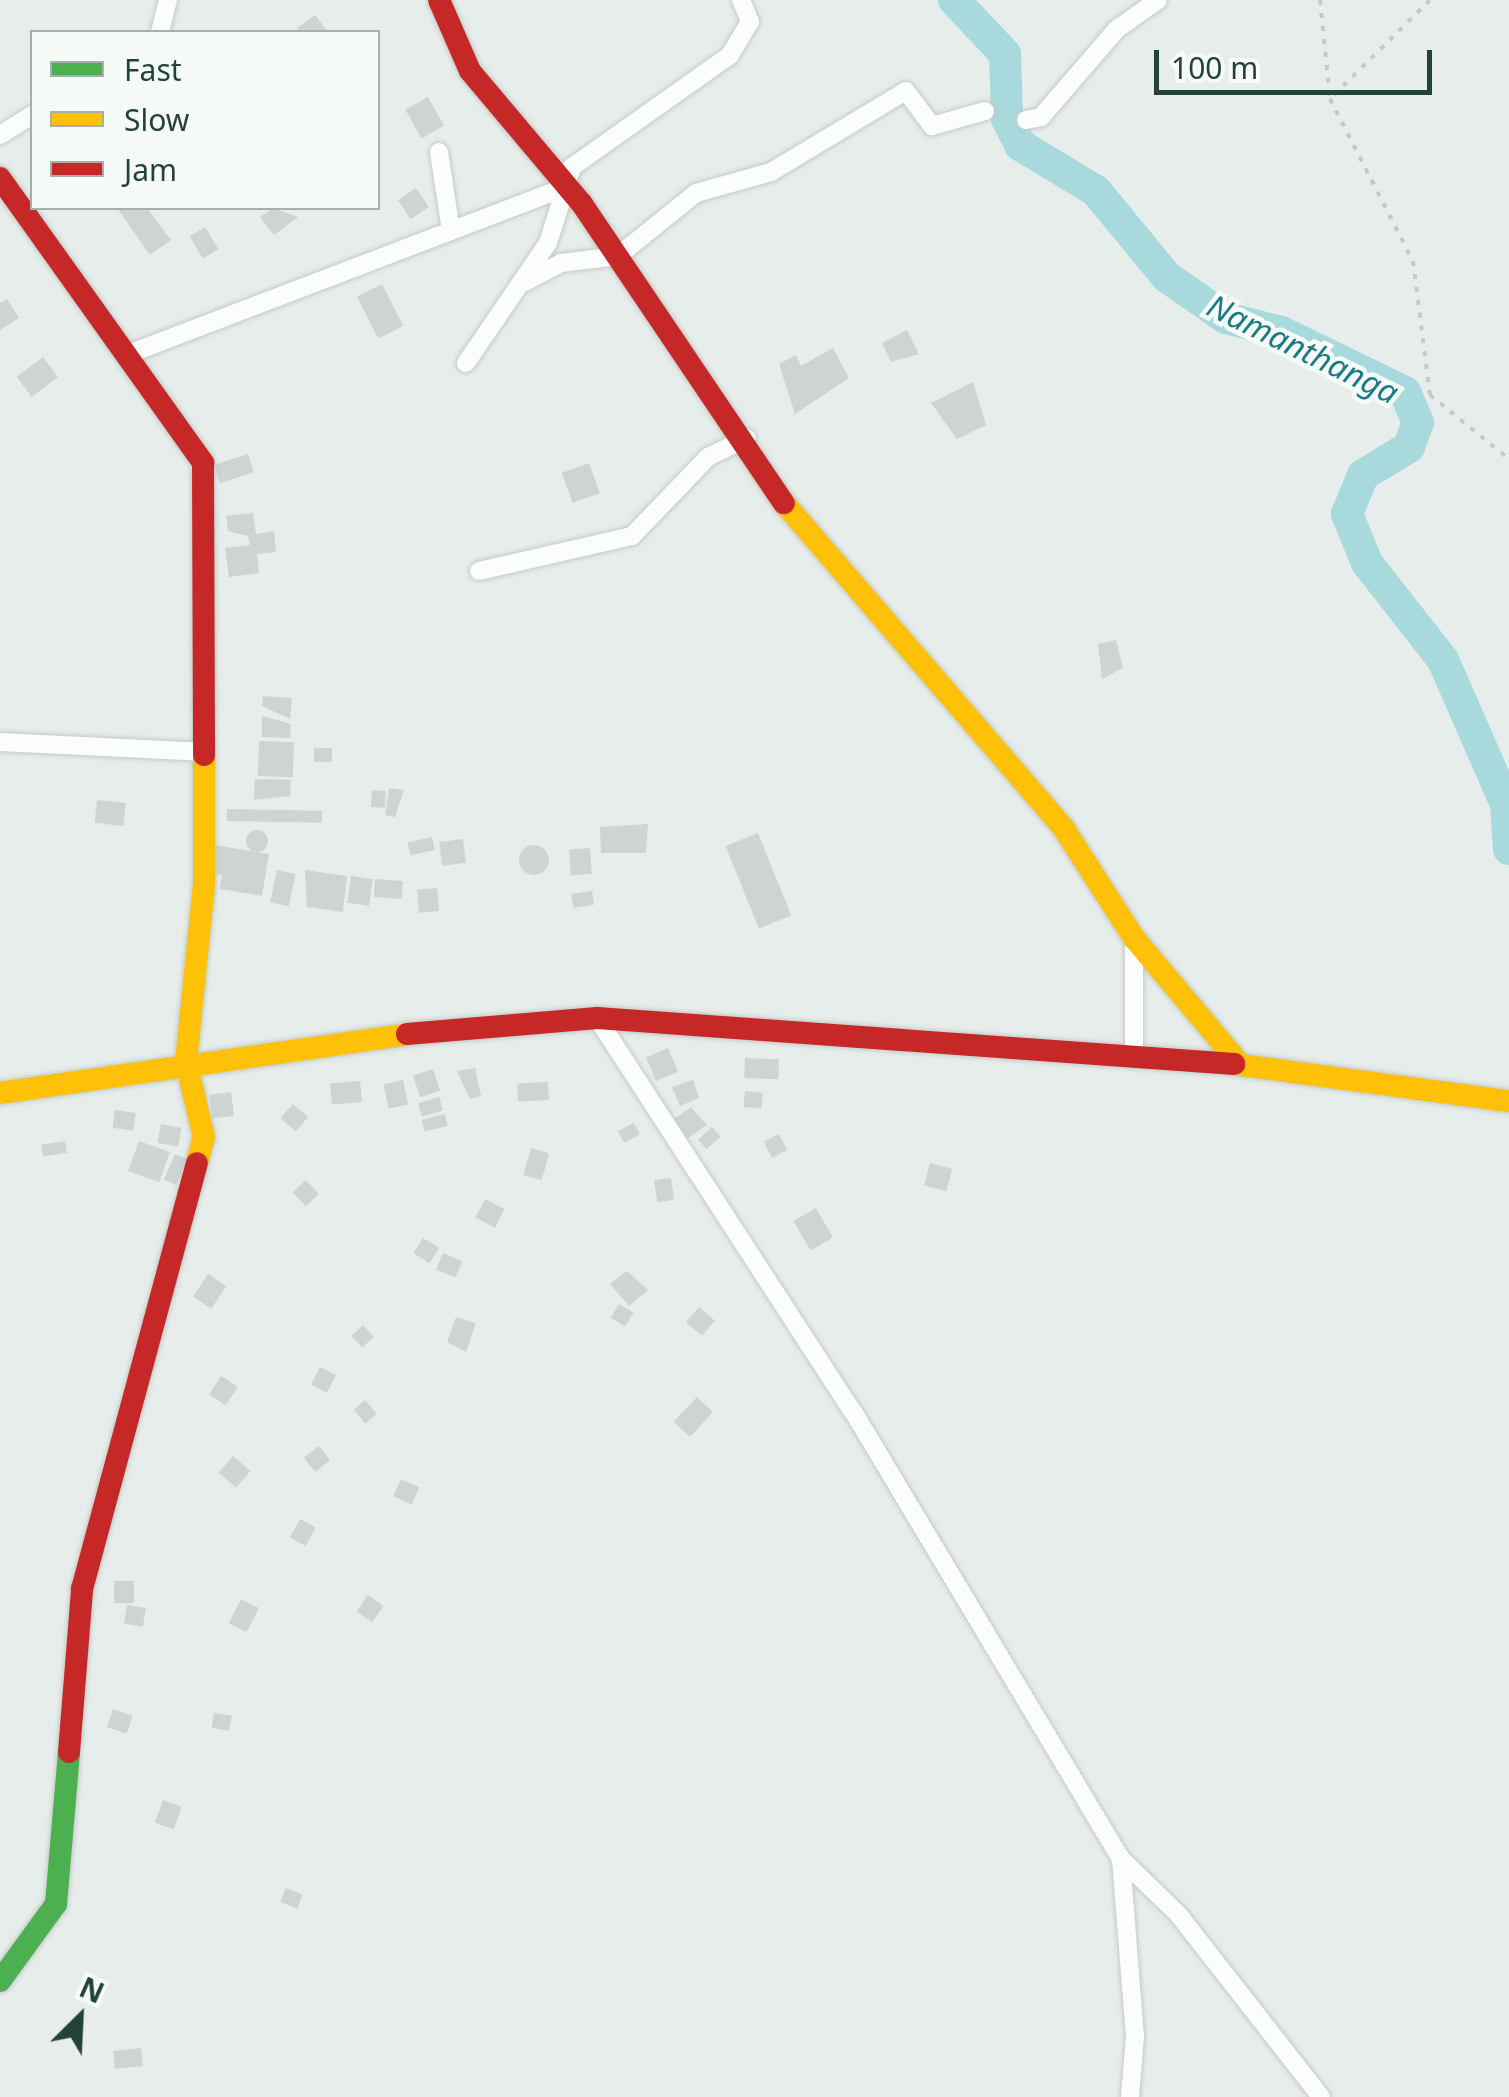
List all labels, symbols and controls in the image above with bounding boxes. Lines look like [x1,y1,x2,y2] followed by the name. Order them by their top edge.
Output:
[30,30,380,210] legend
[1159,30,1436,92] scale bar
[1171,47,1258,88] text: 100 m
[124,49,182,90] text: Fast
[124,99,189,140] text: Slow
[124,149,177,190] text: Jam
[1201,286,1405,412] water label: Namanthanga
[30,1967,130,2067] north arrow
[74,1968,110,2012] text: N

